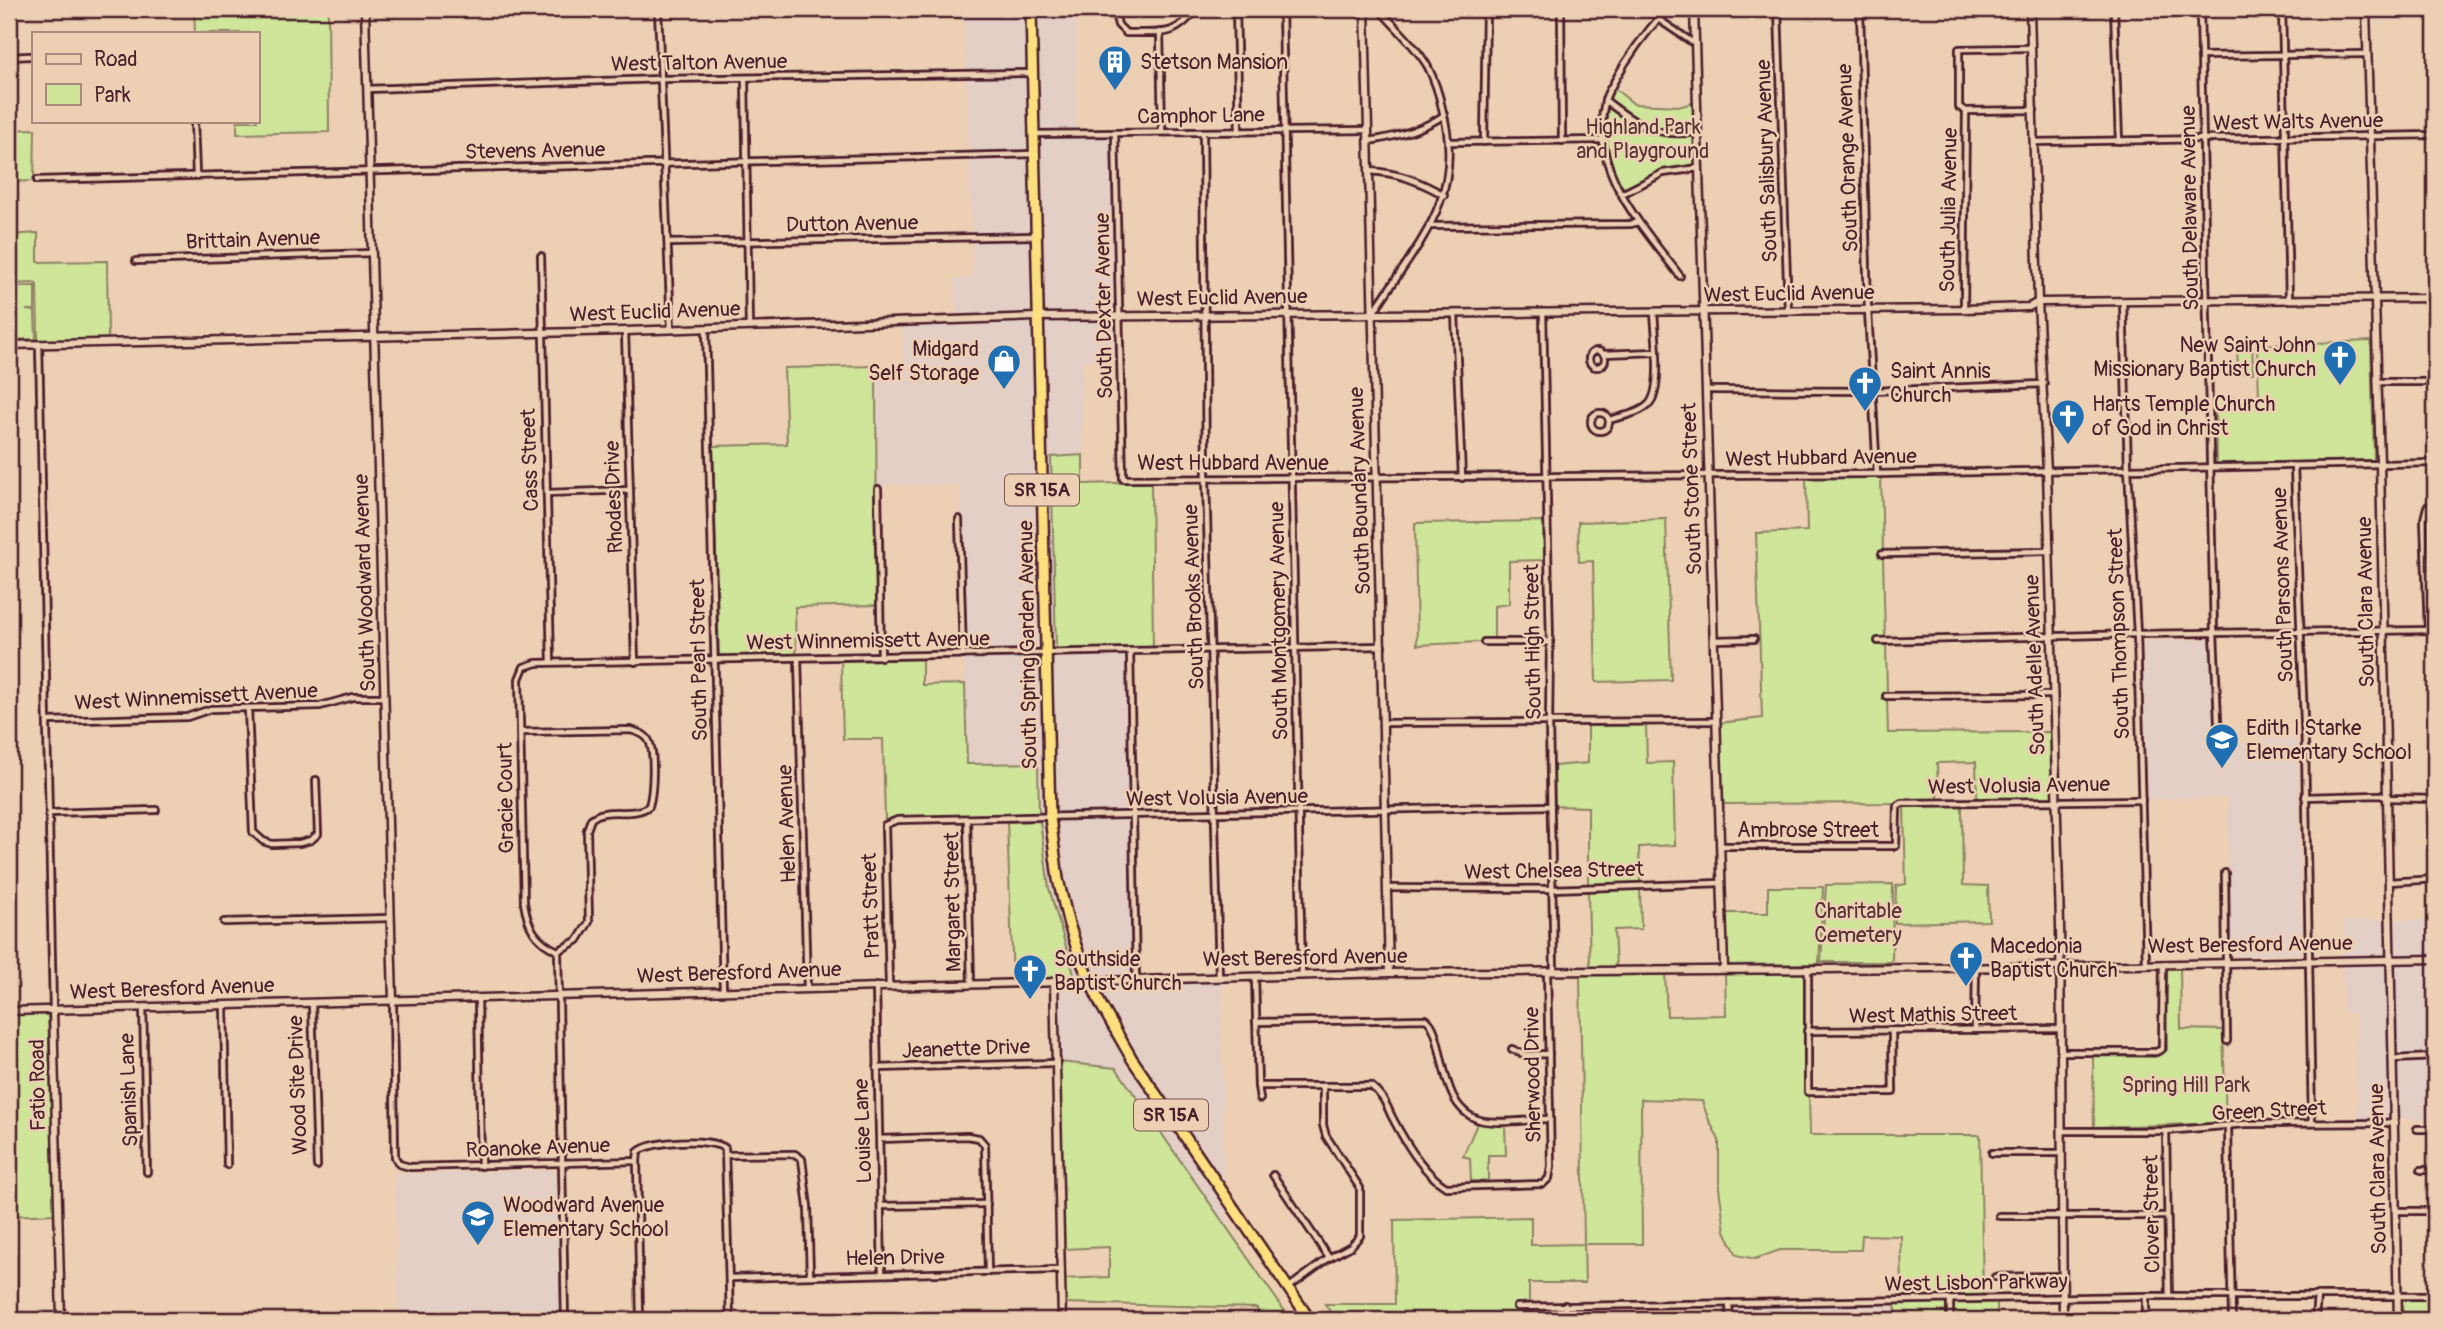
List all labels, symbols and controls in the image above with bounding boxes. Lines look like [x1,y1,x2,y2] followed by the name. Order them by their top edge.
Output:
[32,32,259,122] legend
[1096,43,1134,92] building icon: Stetson Mansion
[94,46,138,73] text: Road
[611,48,788,78] street label: West Talton Avenue
[1140,49,1288,76] place label: Stetson Mansion
[1750,58,1784,263] street label: South Salisbury Avenue
[1831,63,1865,253] street label: South Orange Avenue
[94,82,131,109] text: Park
[1137,101,1266,131] street label: Camphor Lane
[2175,104,2205,311] street label: South Delaware Avenue
[2213,107,2384,137] street label: West Walts Avenue
[1577,114,1709,165] park label: Highland Park and Playground
[1934,127,1964,293] street label: South Julia Avenue
[465,136,606,166] street label: Stevens Avenue
[786,209,919,239] street label: Dutton Avenue
[1089,212,1119,399] street label: South Dexter Avenue
[185,224,321,256] street label: Brittain Avenue
[1703,279,1875,309] street label: West Euclid Avenue
[1136,283,1308,313] street label: West Euclid Avenue
[569,296,742,328] street label: West Euclid Avenue
[2093,332,2316,383] place label: New Saint John Missionary Baptist Church
[868,336,980,387] place label: Midgard Self Storage
[2321,338,2359,387] church icon: New Saint John Missionary Baptist Church
[985,342,1023,391] shop icon: Midgard Self Storage
[1890,358,1991,409] place label: Saint Annis Church
[1846,364,1884,413] church icon: Saint Annis Church
[1343,386,1377,596] street label: South Boundary Avenue
[2092,391,2275,442] place label: Harts Temple Church of God in Christ
[2049,397,2087,446] church icon: Harts Temple Church of God in Christ
[1675,402,1709,576] street label: South Stone Street
[515,408,545,512] street label: Cass Street
[599,439,629,554] street label: Rhodes Drive
[1725,443,1918,473] street label: West Hubbard Avenue
[1137,450,1329,477] street label: West Hubbard Avenue
[348,473,382,692] street label: South Woodward Avenue
[1005,475,1079,505] road number: SR 15A
[2266,486,2300,683] street label: South Parsons Avenue
[1263,501,1295,741] street label: South Montgomery Avenue
[1177,503,1211,690] street label: South Brooks Avenue
[2351,516,2381,688] street label: South Clara Avenue
[1012,519,1044,770] street label: South Spring Garden Avenue
[2102,527,2136,740] street label: South Thompson Street
[1518,563,1548,720] street label: South High Street
[2018,573,2052,756] street label: South Adelle Avenue
[684,578,714,742] street label: South Pearl Street
[746,625,991,657] street label: West Winnemissett Avenue
[74,677,319,717] street label: West Winnemissett Avenue
[2246,715,2412,766] place label: Edith I Starke Elementary School
[2203,721,2241,770] school or university icon: Edith I Starke Elementary School
[492,742,520,854] street label: Gracie Court
[771,764,803,884] street label: Helen Avenue
[1928,771,2111,801] street label: West Volusia Avenue
[1126,783,1309,813] street label: West Volusia Avenue
[1737,817,1879,844] street label: Ambrose Street
[938,831,968,972] street label: Margaret Street
[856,852,886,960] street label: Pratt Street
[1464,856,1645,886] street label: West Chelsea Street
[1814,898,1902,949] park label: Charitable Cemetery
[2147,930,2353,960] street label: West Beresford Avenue
[1990,933,2118,984] place label: Macedonia Baptist Church
[1947,939,1985,988] church icon: Macedonia Baptist Church
[1202,943,1408,973] street label: West Beresford Avenue
[1054,946,1182,997] place label: Southside Baptist Church
[1011,952,1049,1001] church icon: Southside Baptist Church
[636,956,842,990] street label: West Beresford Avenue
[69,972,275,1006] street label: West Beresford Avenue
[1849,1000,2018,1030] street label: West Mathis Street
[1518,1006,1548,1143] street label: Sherwood Drive
[282,1014,314,1155] street label: Wood Site Drive
[113,1032,144,1147] street label: Spanish Lane
[901,1033,1031,1065] street label: Jeanette Drive
[24,1039,52,1131] street label: Fatio Road
[2122,1072,2251,1099] park label: Spring Hill Park
[848,1077,878,1184] street label: Louise Lane
[2363,1083,2393,1255] street label: South Clara Avenue
[2211,1094,2328,1127] street label: Green Street
[1134,1100,1208,1130] road number: SR 15A
[465,1132,611,1164] street label: Roanoke Avenue
[2137,1154,2167,1273] street label: Clover Street
[503,1192,669,1243] place label: Woodward Avenue Elementary School
[459,1198,497,1247] school or university icon: Woodward Avenue Elementary School
[845,1244,945,1272] street label: Helen Drive
[1884,1268,2068,1298] street label: West Lisbon Parkway

